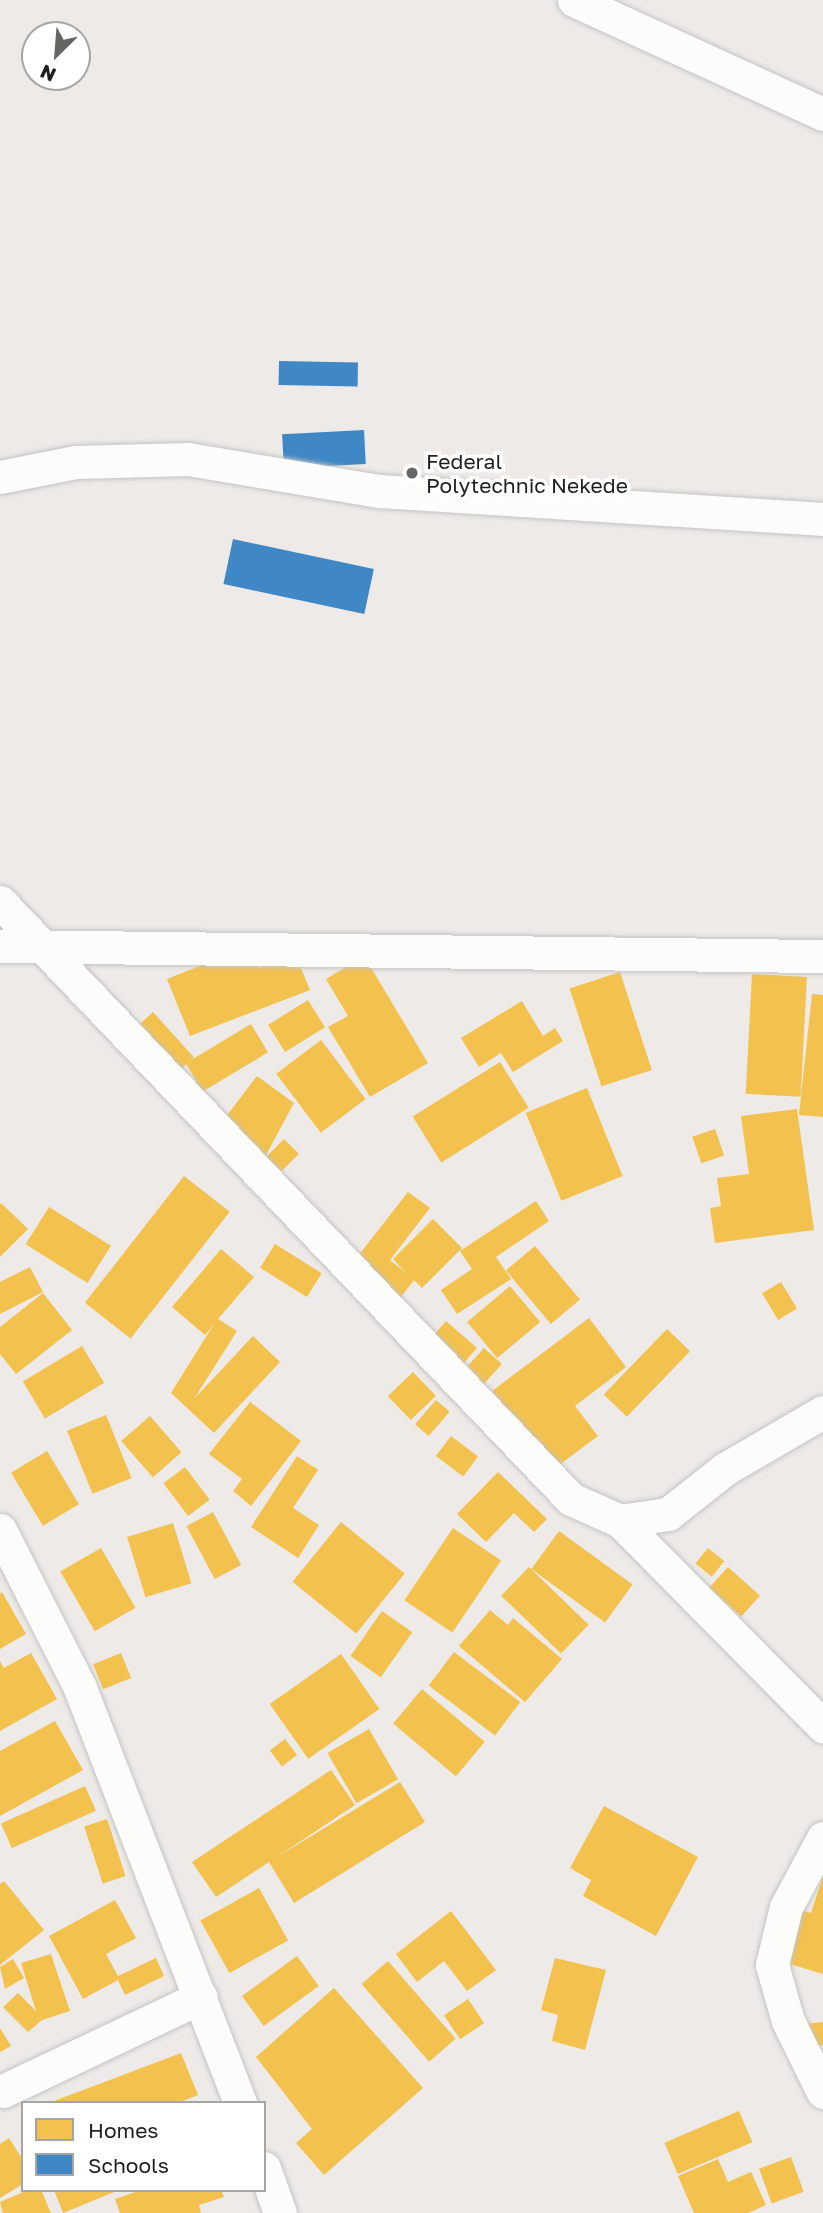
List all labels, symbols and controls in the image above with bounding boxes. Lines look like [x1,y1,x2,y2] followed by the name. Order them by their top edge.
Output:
[21,21,91,91] north arrow
[36,60,59,87] text: N
[426,448,628,498] place label: Federal Polytechnic Nekede
[404,465,420,481] marker: Federal Polytechnic Nekede
[21,2101,266,2192] legend
[88,2117,158,2143] text: Homes
[88,2152,169,2178] text: Schools

